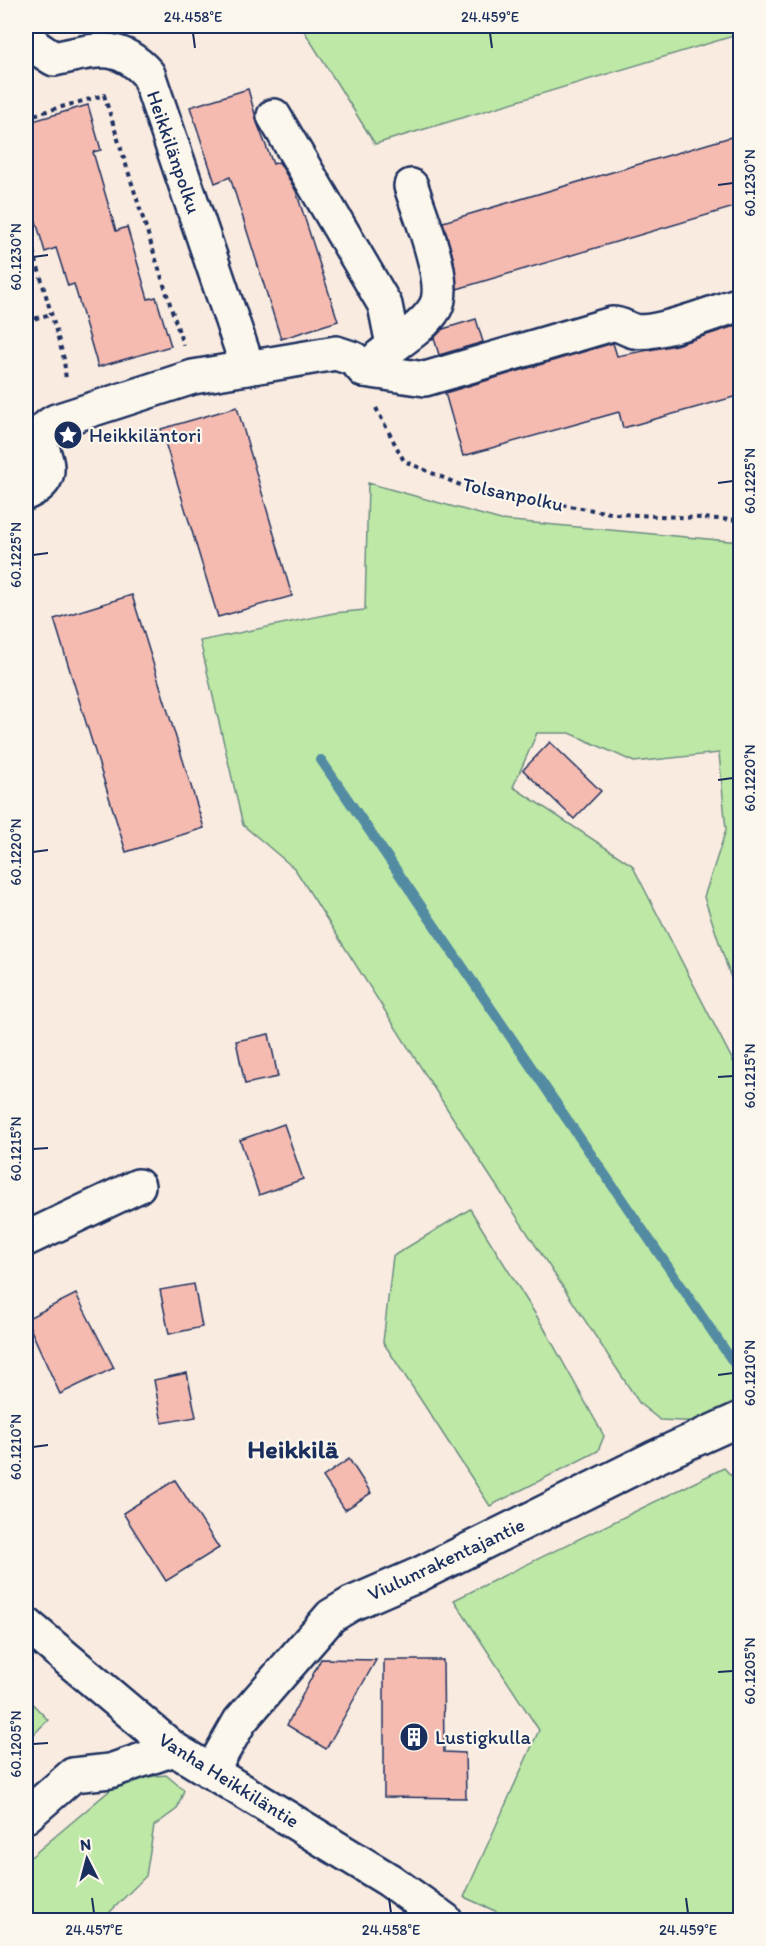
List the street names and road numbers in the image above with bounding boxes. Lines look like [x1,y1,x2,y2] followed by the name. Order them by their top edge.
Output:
[142,87,206,217] street label: Heikkilänpolku
[460,472,566,516] street label: Tolsanpolku
[364,1512,528,1606] street label: Viulunrakentajantie
[154,1727,304,1833] street label: Vanha Heikkiläntie

